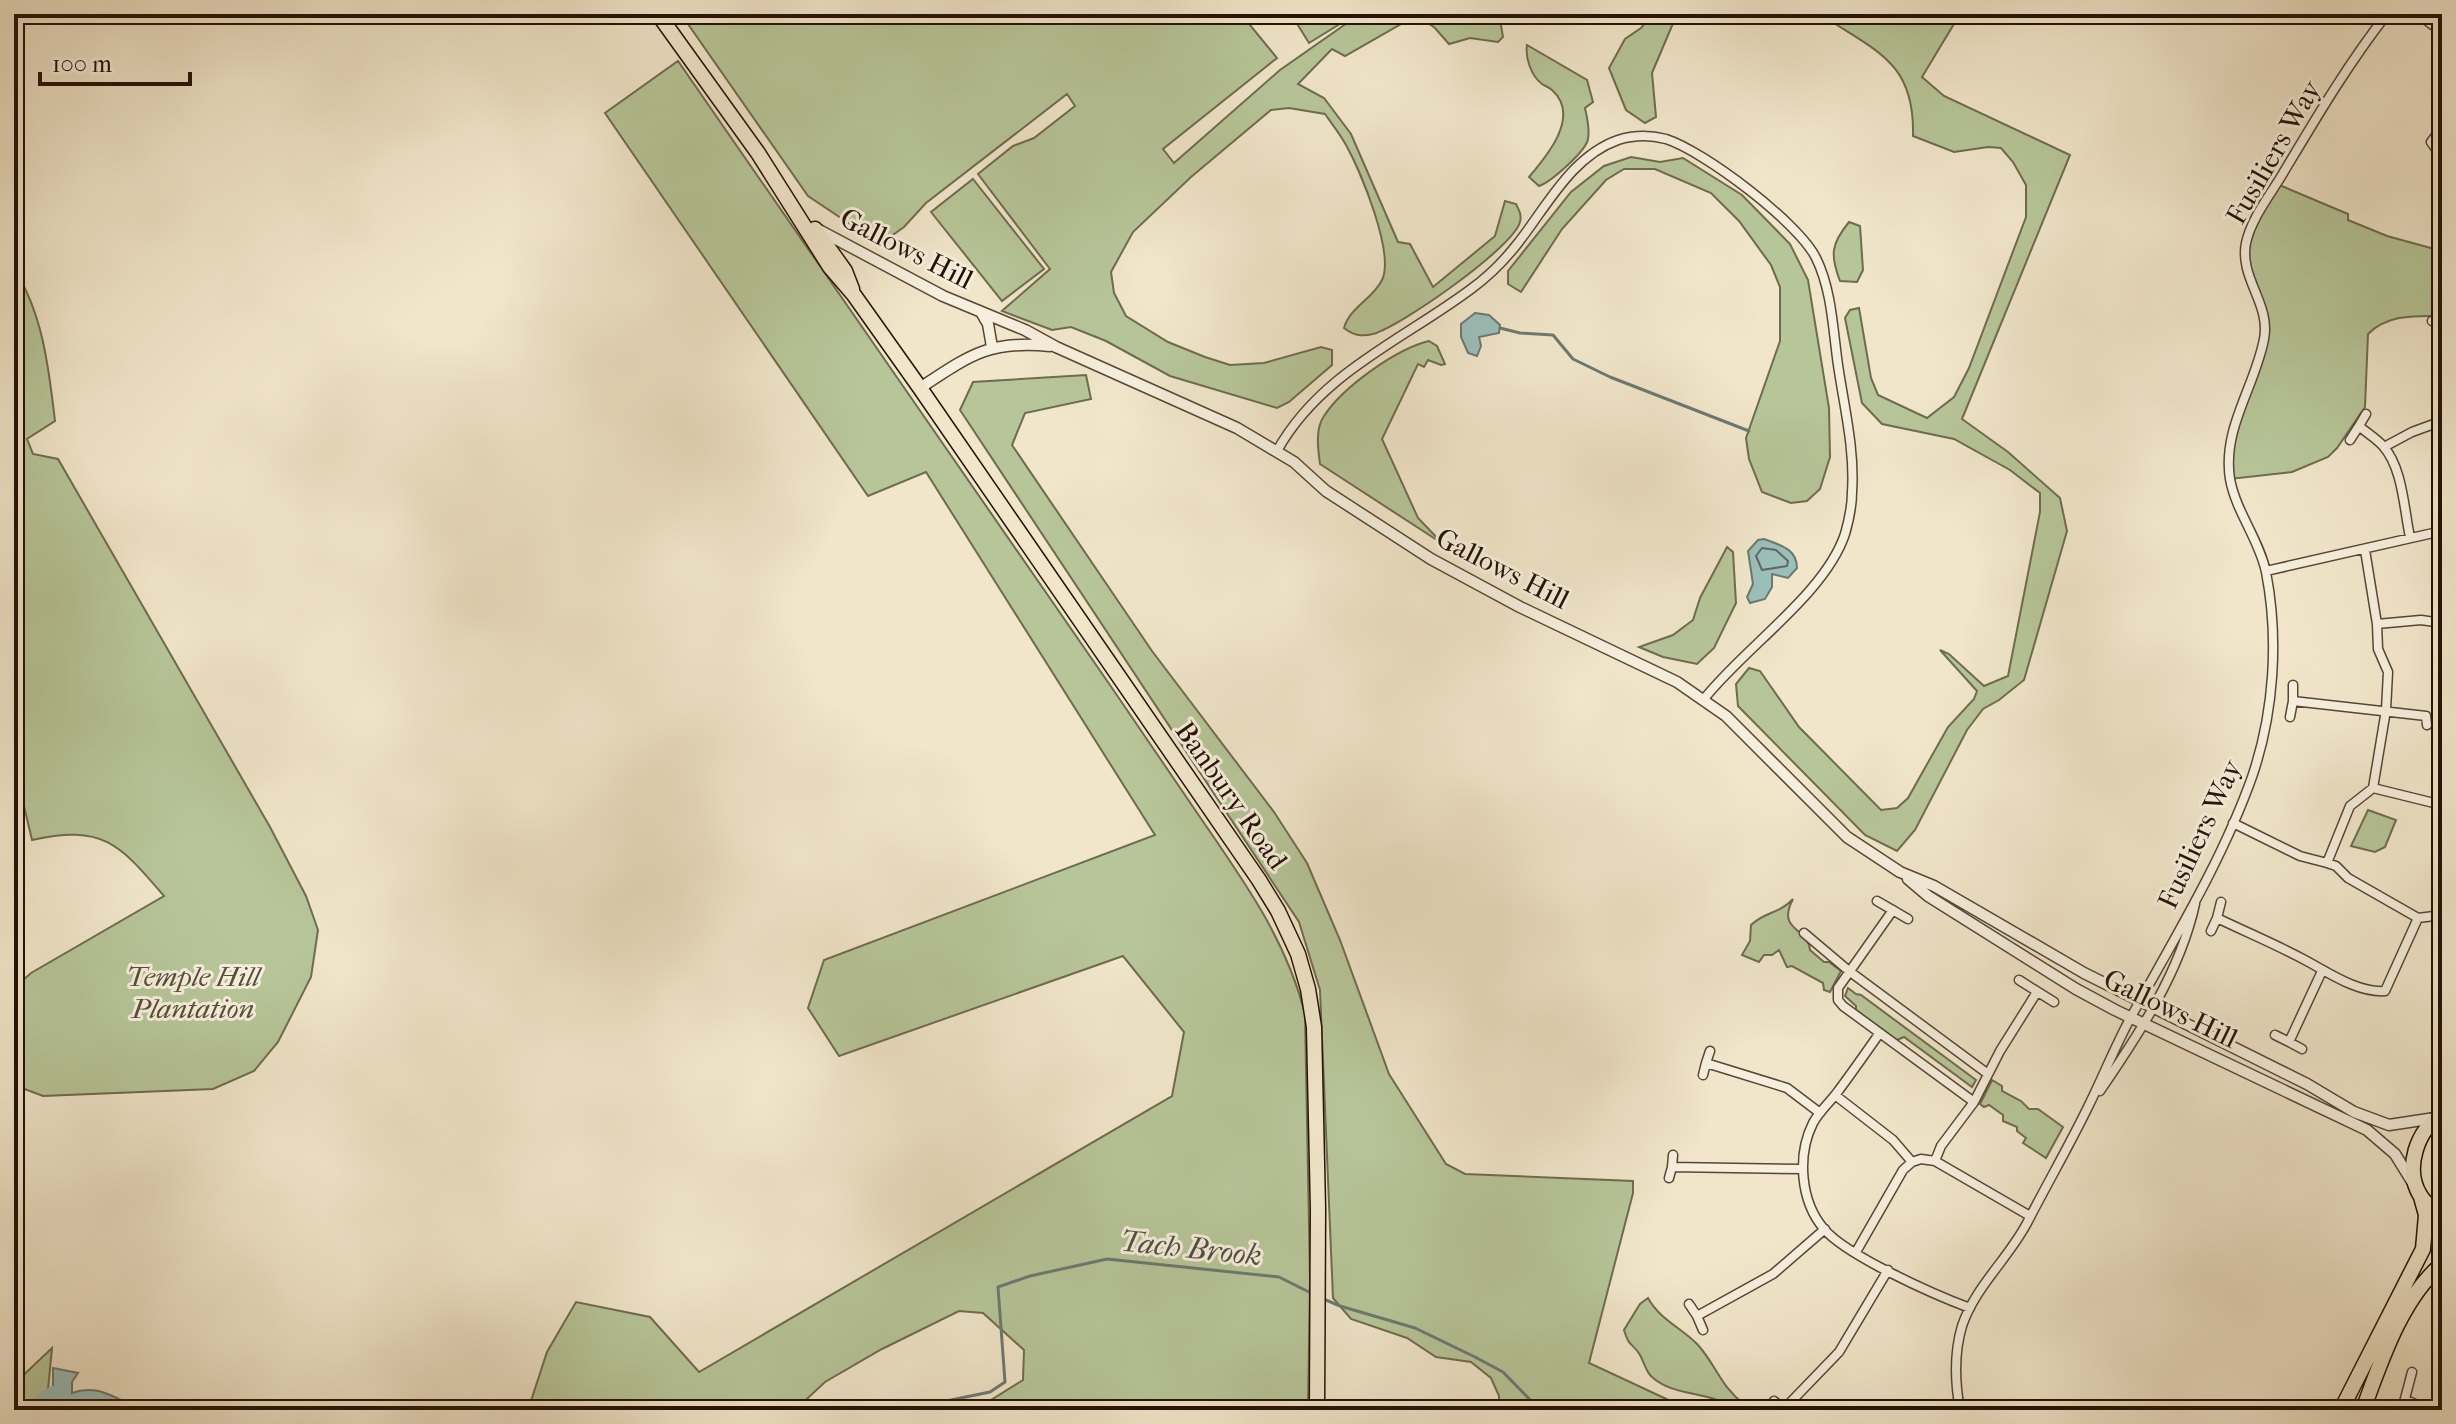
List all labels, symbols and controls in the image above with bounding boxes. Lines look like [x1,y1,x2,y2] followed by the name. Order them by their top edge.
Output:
[40,36,190,86] scale bar
[52,50,112,78] text: 100 m
[2219,74,2328,230] street label: Fusiliers Way
[835,201,979,296] street label: Gallows Hill
[1431,521,1575,616] street label: Gallows Hill
[1169,715,1295,876] street label: Banbury Road
[2151,754,2249,914] street label: Fusiliers Way
[126,960,263,1025] park label: Temple Hill Plantation
[2098,962,2243,1055] street label: Gallows Hill
[1118,1224,1263,1273] water label: Tach Brook

